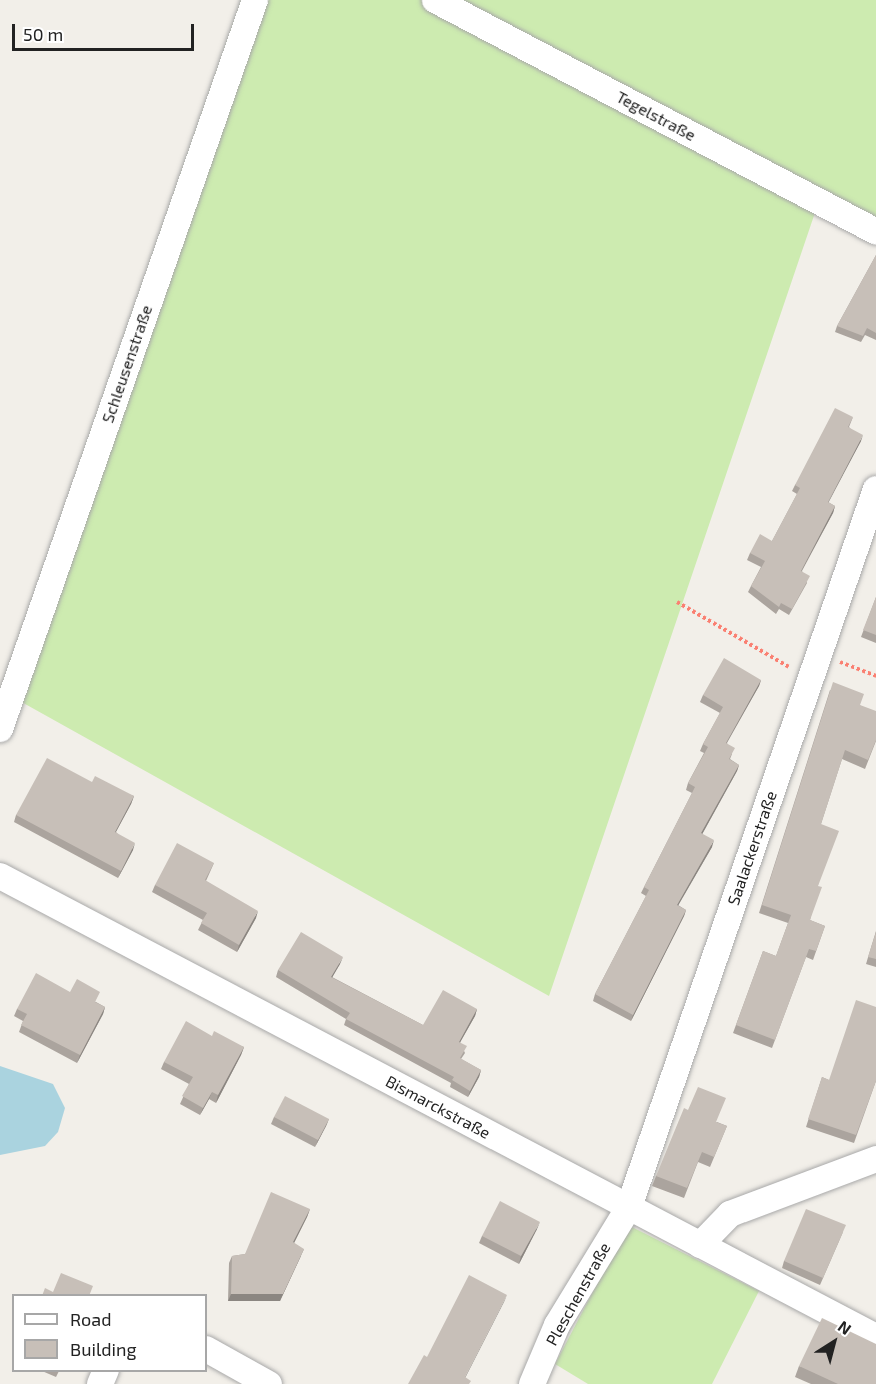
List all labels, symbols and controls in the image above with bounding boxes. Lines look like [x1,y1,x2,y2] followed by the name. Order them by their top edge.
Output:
[15,12,196,50] scale bar
[23,23,63,45] text: 50 m
[613,87,699,145] street label: Tegelstraße
[98,303,156,425] street label: Schleusenstraße
[723,788,781,908] street label: Saalackerstraße
[382,1071,494,1143] street label: Bismarckstraße
[542,1239,614,1349] street label: Pleschenstraße
[12,1294,207,1372] legend
[70,1308,111,1330] text: Road
[804,1312,864,1372] north arrow
[835,1316,855,1338] text: N
[70,1338,137,1360] text: Building

